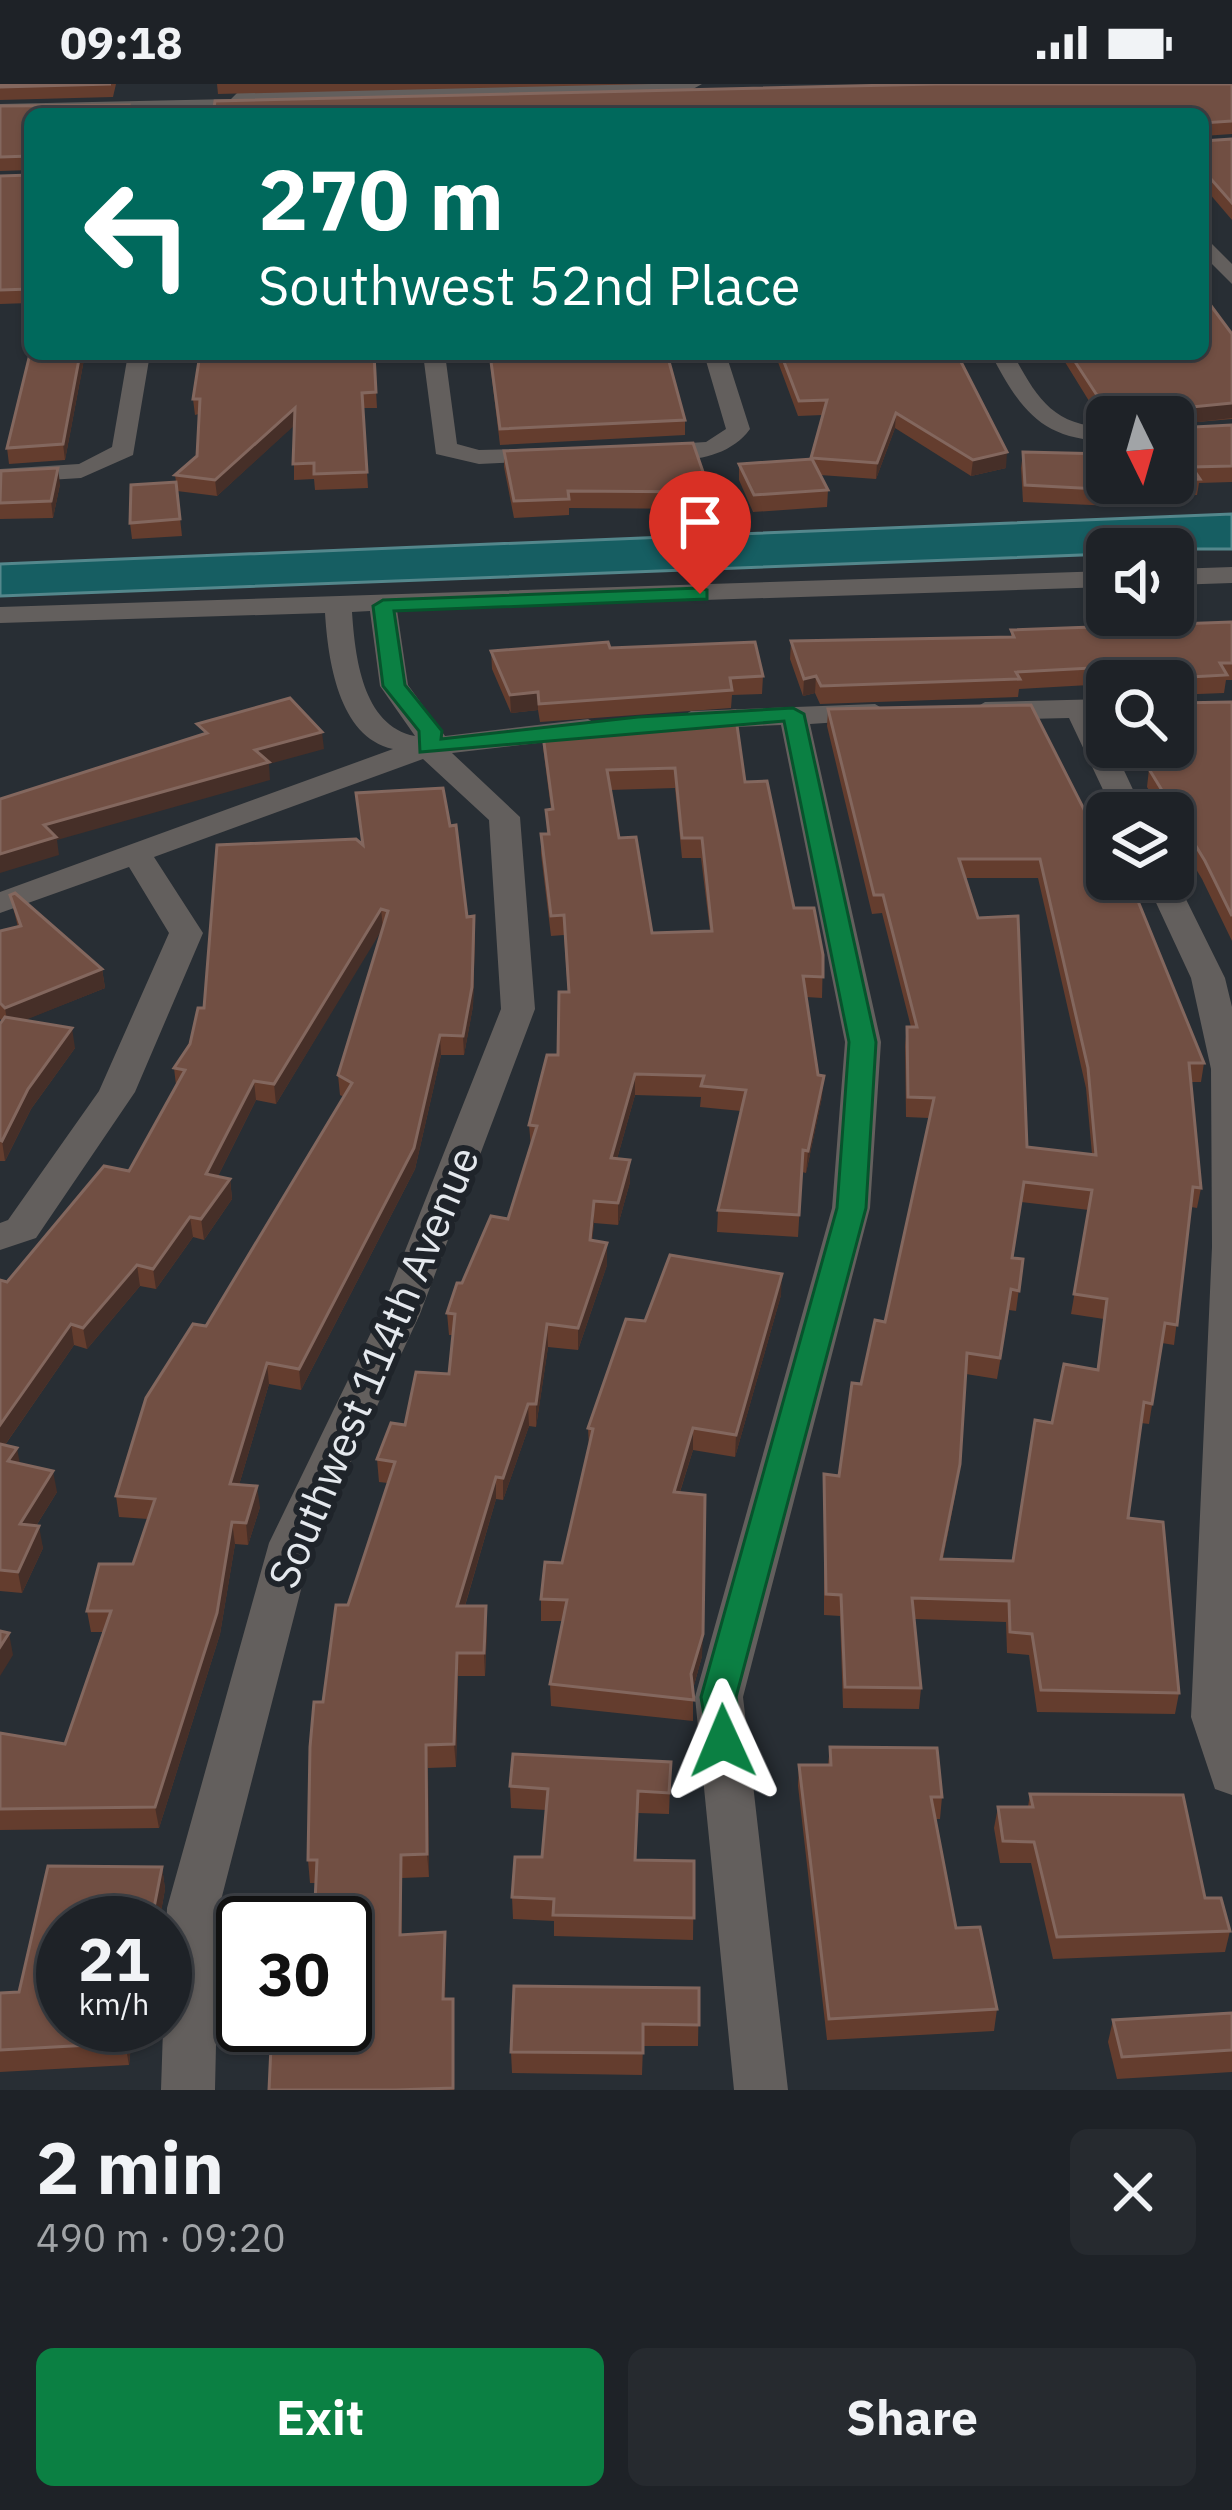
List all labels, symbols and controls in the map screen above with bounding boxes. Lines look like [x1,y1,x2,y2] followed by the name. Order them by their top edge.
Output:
[60,13,183,71] text: 09:18
[258,144,504,253] text: 270 m
[60,156,216,312] icon: left
[258,250,800,320] text: Southwest 52nd Place
[1086,396,1194,504] north arrow
[1086,396,1194,900] map controls
[649,471,751,594] pin
[667,489,733,555] icon: arrive
[1086,528,1194,636] button: sound
[1086,660,1194,768] button: search
[1086,792,1194,900] button: layers
[255,1138,491,1596] street label: Southwest 114th Avenue
[660,1678,786,1804] position arrow
[216,1896,372,2052] speed limit sign: 30
[78,1919,150,1998] text: 21
[79,1984,149,2023] text: km/h
[36,2120,224,2214] text: 2 min
[1070,2129,1196,2255] button: close
[36,2212,286,2263] text: 490 m · 09:20
[36,2348,604,2486] button: Exit
[628,2348,1196,2486] button: Share

